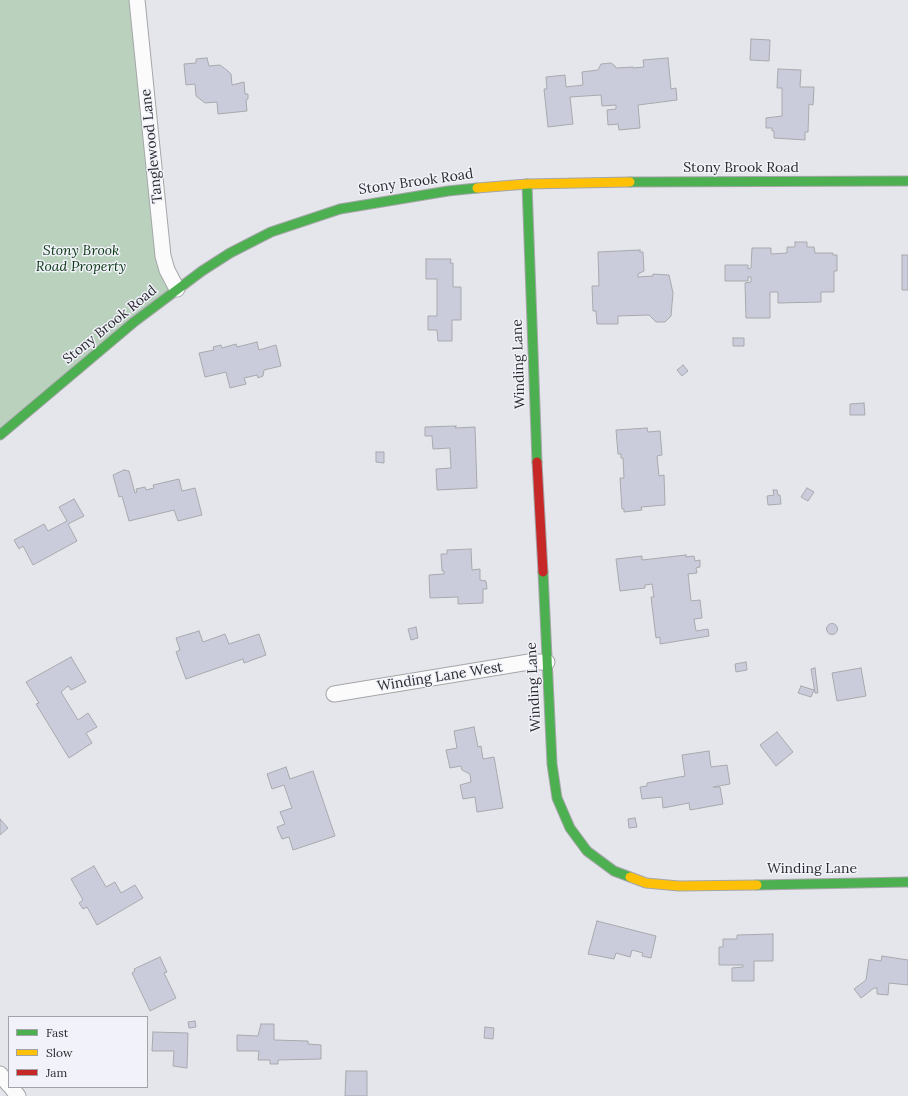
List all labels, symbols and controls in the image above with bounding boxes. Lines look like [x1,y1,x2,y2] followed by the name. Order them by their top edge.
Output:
[138,88,166,204] street label: Tanglewood Lane
[683,160,799,176] street label: Stony Brook Road
[358,166,474,198] street label: Stony Brook Road
[36,243,126,276] park label: Stony Brook Road Property
[60,282,160,368] street label: Stony Brook Road
[509,319,529,409] street label: Winding Lane
[523,642,545,732] street label: Winding Lane
[376,659,504,695] street label: Winding Lane West
[767,861,857,877] street label: Winding Lane
[8,1016,148,1088] legend
[46,1025,69,1040] text: Fast
[46,1045,73,1060] text: Slow
[46,1065,67,1080] text: Jam

